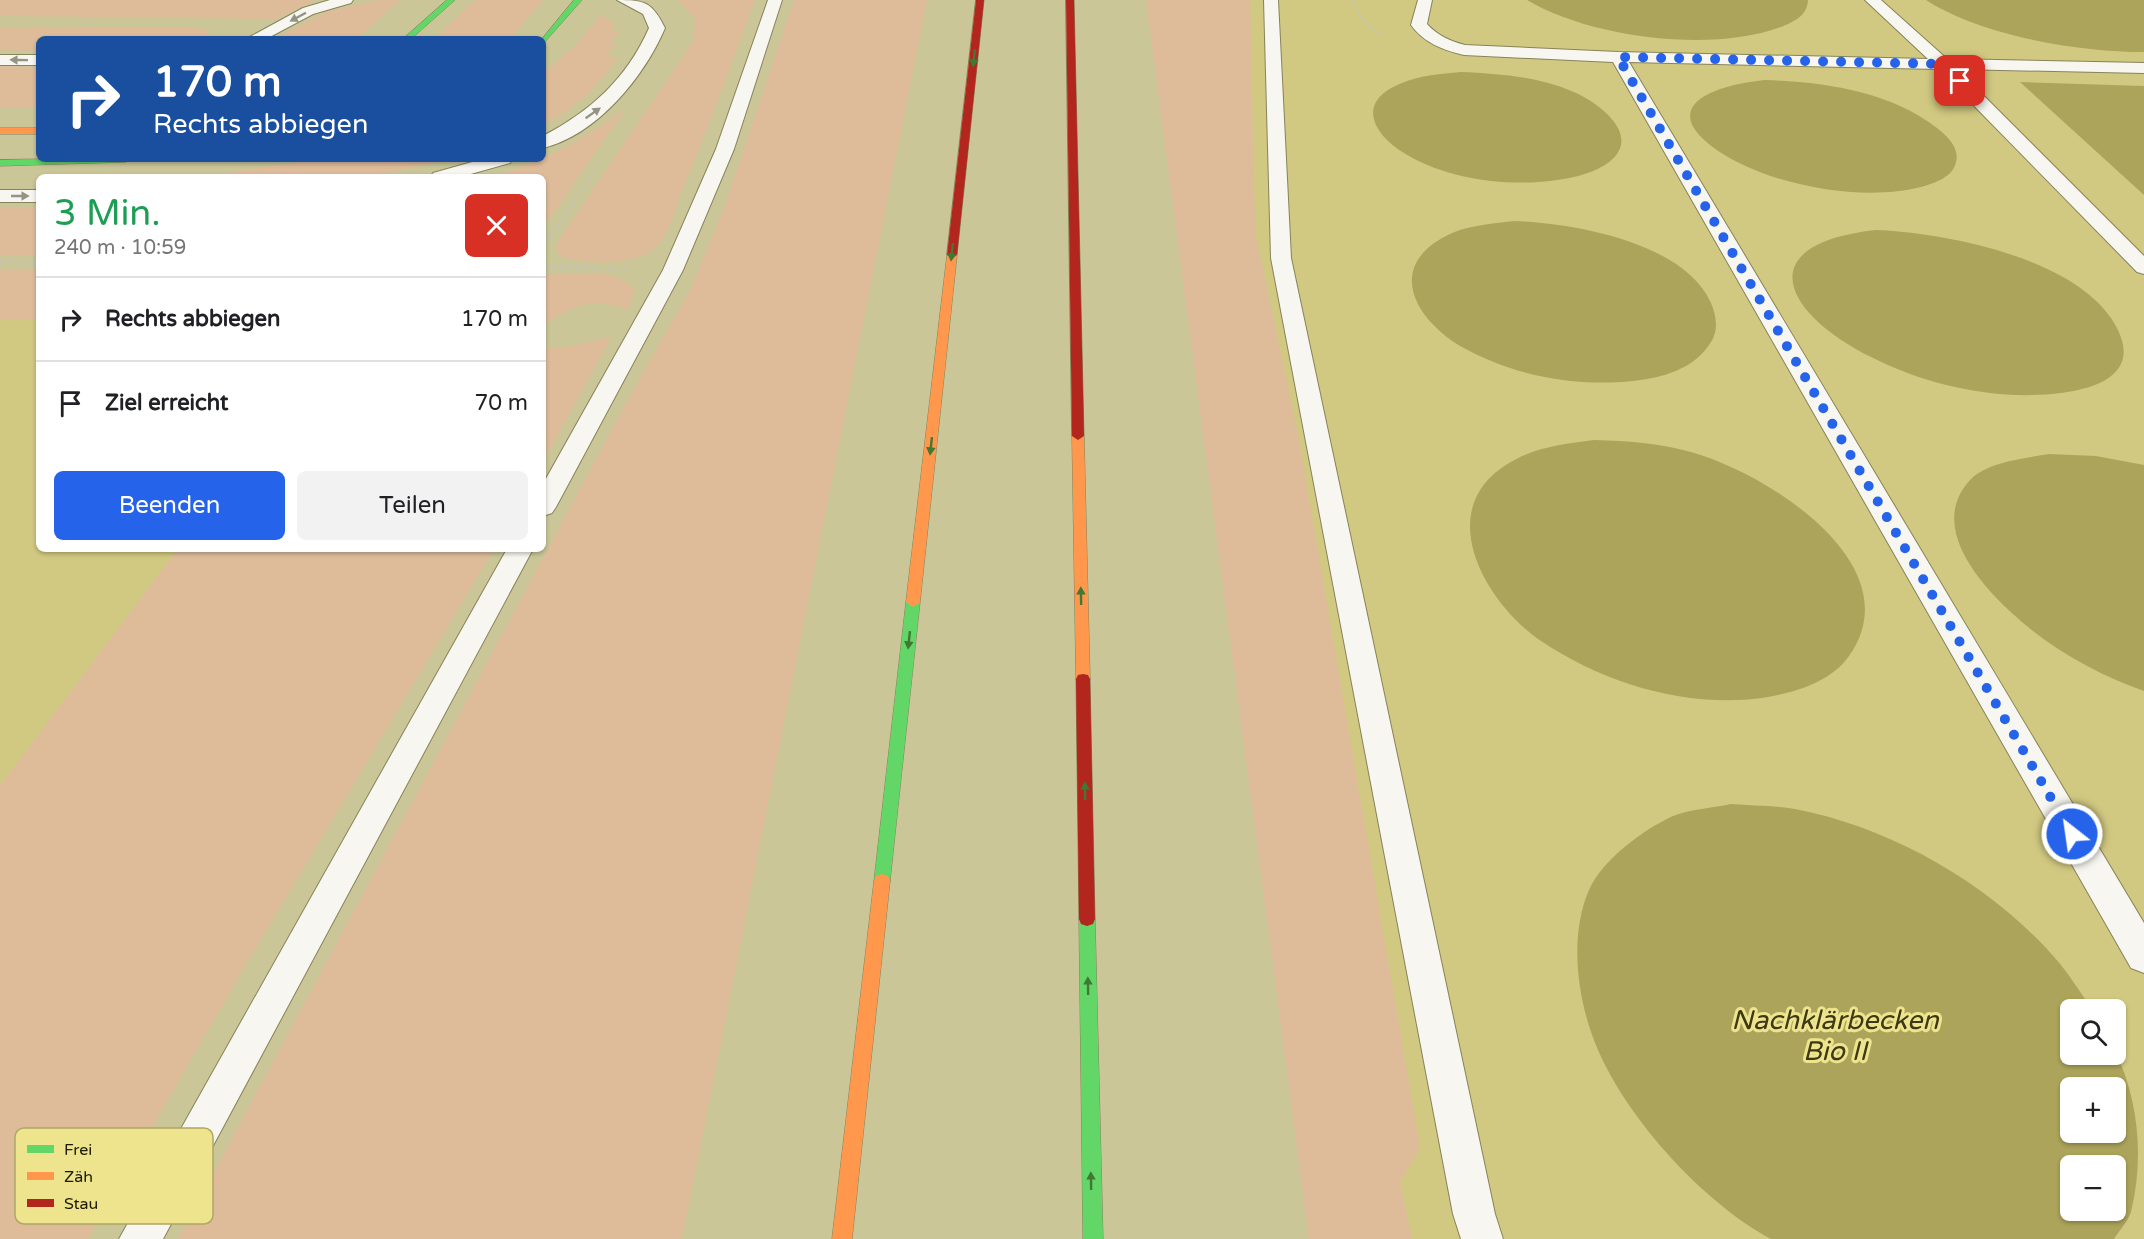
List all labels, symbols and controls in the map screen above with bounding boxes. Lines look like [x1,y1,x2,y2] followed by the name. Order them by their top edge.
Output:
[290,12,307,22] one-way arrow
[969,49,979,68] one-way arrow
[10,55,29,65] one-way arrow
[1934,55,1985,106] pin
[153,57,282,108] text: 170 m
[54,60,132,138] icon: right
[1943,64,1976,97] icon: arrive
[585,107,601,119] one-way arrow
[153,108,368,141] text: Rechts abbiegen
[10,191,29,201] one-way arrow
[54,192,161,235] text: 3 Min.
[465,194,528,257] button: close
[54,236,186,260] text: 240 m · 10:59
[947,242,957,261] one-way arrow
[54,303,87,336] icon: right
[105,306,280,332] text: Rechts abbiegen
[461,306,528,332] text: 170 m
[54,387,87,420] icon: arrive
[105,390,228,416] text: Ziel erreicht
[474,390,528,416] text: 70 m
[926,436,935,455] one-way arrow
[54,471,285,540] button: Beenden
[297,471,528,540] button: Teilen
[1076,586,1086,605] one-way arrow
[904,630,914,649] one-way arrow
[1080,781,1089,800] one-way arrow
[2040,802,2104,866] position arrow
[1083,976,1093,995] one-way arrow
[2060,999,2126,1221] map controls
[2060,999,2126,1065] button: search
[1731,1004,1939,1068] water label: Nachklärbecken Bio II
[2060,1077,2126,1143] button: +
[15,1128,213,1224] legend
[64,1140,92,1160] text: Frei
[2060,1155,2126,1221] button: −
[64,1167,93,1187] text: Zäh
[1087,1171,1096,1190] one-way arrow
[64,1194,98,1214] text: Stau

